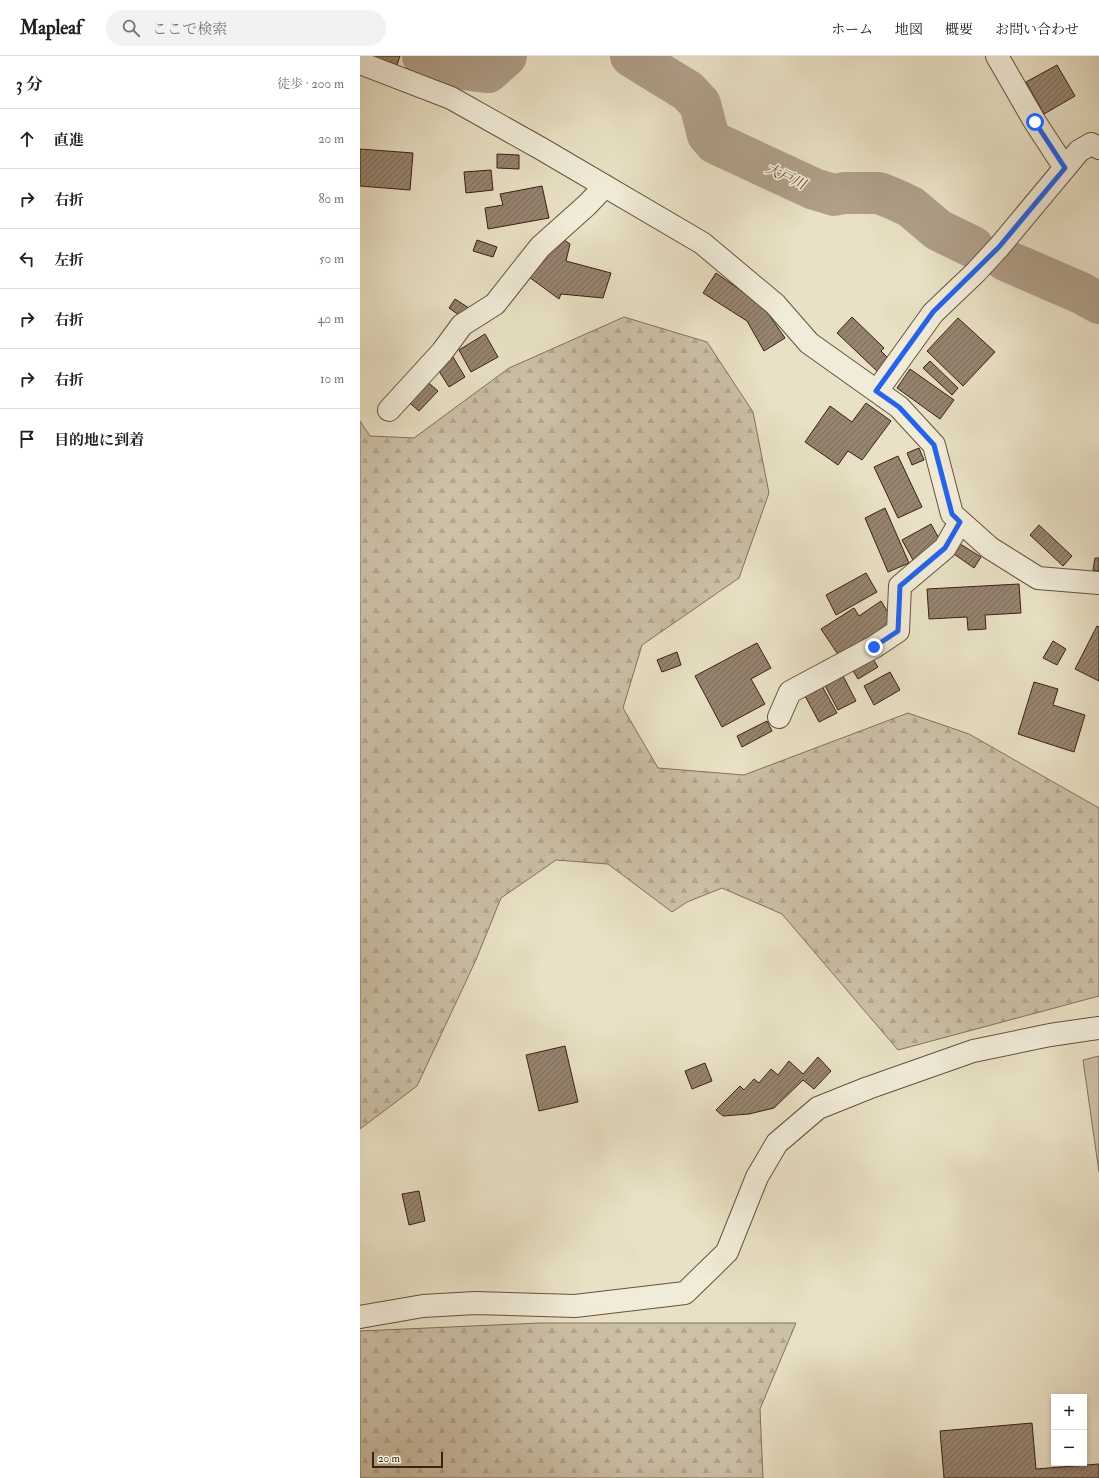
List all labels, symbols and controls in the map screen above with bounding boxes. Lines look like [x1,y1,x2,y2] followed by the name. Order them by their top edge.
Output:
[106,10,386,46] search box
[20,16,82,40] text: Mapleaf
[120,17,142,39] icon: search
[152,20,227,39] text: ここで検索
[831,21,873,38] text: ホーム
[895,21,923,38] text: 地図
[945,21,973,38] text: 概要
[995,21,1079,38] text: お問い合わせ
[16,74,43,95] text: 3 分
[277,76,344,92] text: 徒歩 · 200 m
[1026,113,1044,131] route start
[16,128,38,150] icon: ahead
[54,131,84,150] text: 直進
[318,131,344,147] text: 20 m
[763,160,810,194] water label: 大戸川
[16,188,38,210] icon: right
[54,191,84,210] text: 右折
[318,191,344,207] text: 80 m
[16,248,38,270] icon: left
[54,251,84,270] text: 左折
[319,251,344,267] text: 50 m
[16,308,38,330] icon: right
[54,311,84,330] text: 右折
[318,311,344,327] text: 40 m
[16,368,38,390] icon: right
[54,371,84,390] text: 右折
[320,371,344,387] text: 10 m
[16,428,38,450] icon: arrive
[54,431,144,450] text: 目的地に到着
[865,638,883,656] route end
[1051,1394,1087,1466] map controls
[1051,1394,1087,1430] button: +
[1051,1430,1087,1466] button: −
[372,1450,443,1469] scale bar
[378,1452,400,1465] text: 20 m

